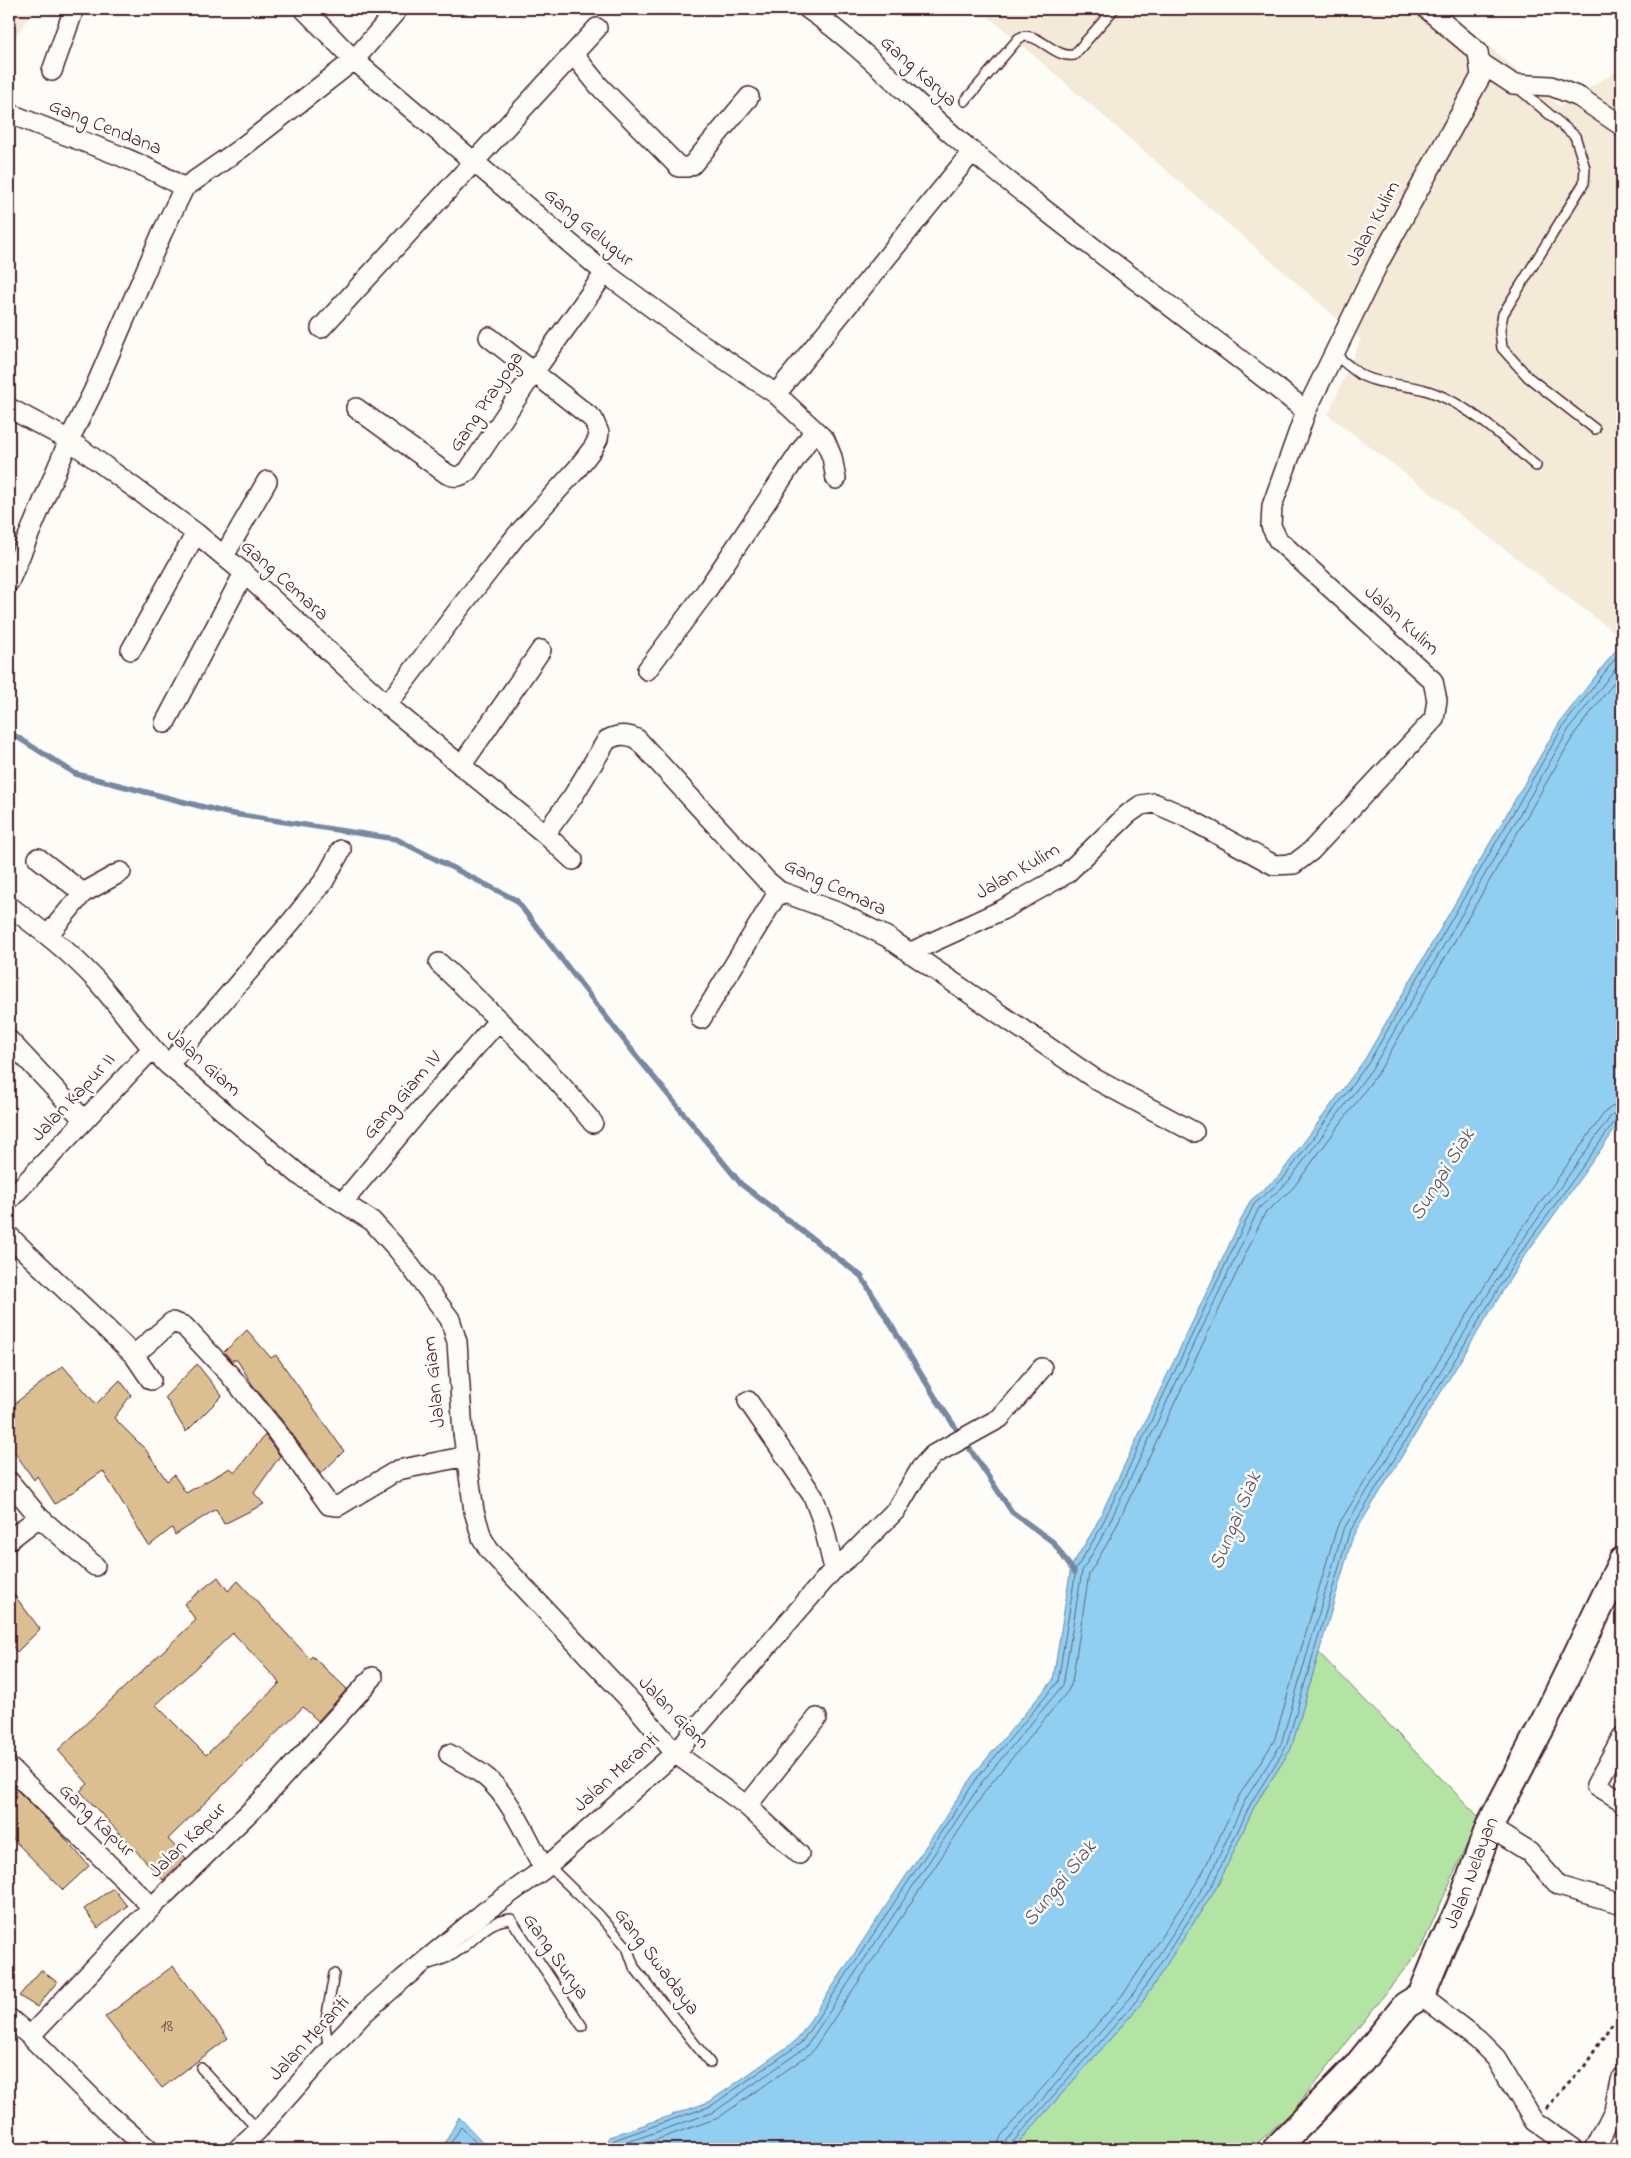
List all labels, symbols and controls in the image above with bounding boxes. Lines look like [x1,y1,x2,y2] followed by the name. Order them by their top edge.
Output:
[872,29,963,116] street label: Gang Karya
[44,92,166,165] street label: Gang Cendana
[1339,176,1409,272] street label: Jalan Kulim
[536,182,640,276] street label: Gang Gelugur
[442,346,532,459] street label: Gang Prayoga
[233,533,335,629] street label: Gang Cemara
[1357,579,1445,663] street label: Jalan Kulim
[970,836,1066,908] street label: Jalan Kulim
[778,852,891,925] street label: Gang Cemara
[159,1021,247,1105] street label: Jalan Giam
[356,1045,451,1147] street label: Gang Giam IV
[25,1047,123,1149] street label: Jalan Kapur II
[1403,1123,1484,1227] water label: Sungai Siak
[416,1335,454,1429] street label: Jalan Giam
[1202,1467,1271,1575] water label: Sungai Siak
[631,1670,715,1756] street label: Jalan Giam
[567,1726,667,1820] street label: Jalan Meranti
[51,1777,141,1866] street label: Gang Kapur
[142,1796,234,1886] street label: Jalan Kapur
[1437,1811,1507,1934] street label: Jalan Nelayan
[1016,1834,1105,1934] water label: Sungai Siak
[605,1902,706,2022] street label: Gang Swadaya
[514,1908,595,2007] street label: Gang Surya
[263,1990,357,2088] street label: Jalan Meranti
[161,2014,173,2040] house number: 18

